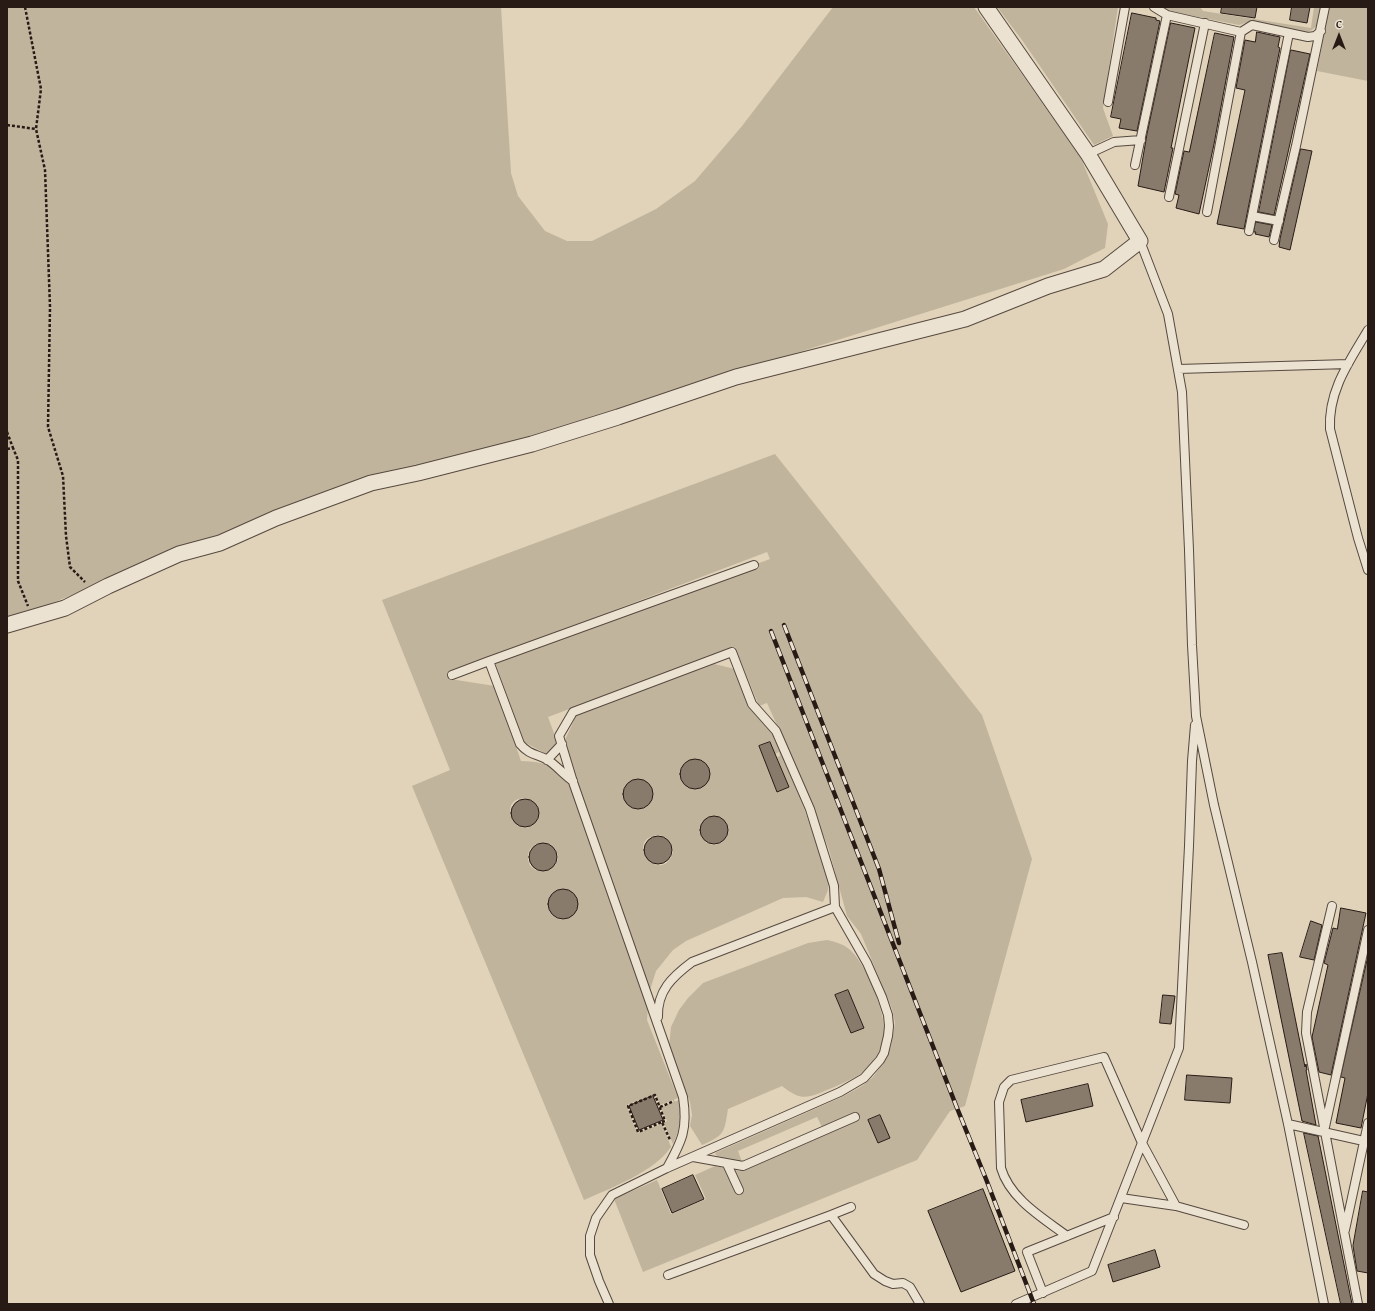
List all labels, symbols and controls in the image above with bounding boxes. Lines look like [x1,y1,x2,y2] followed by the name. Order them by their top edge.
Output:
[1319,16,1359,56] north arrow
[1336,16,1342,32] text: С

